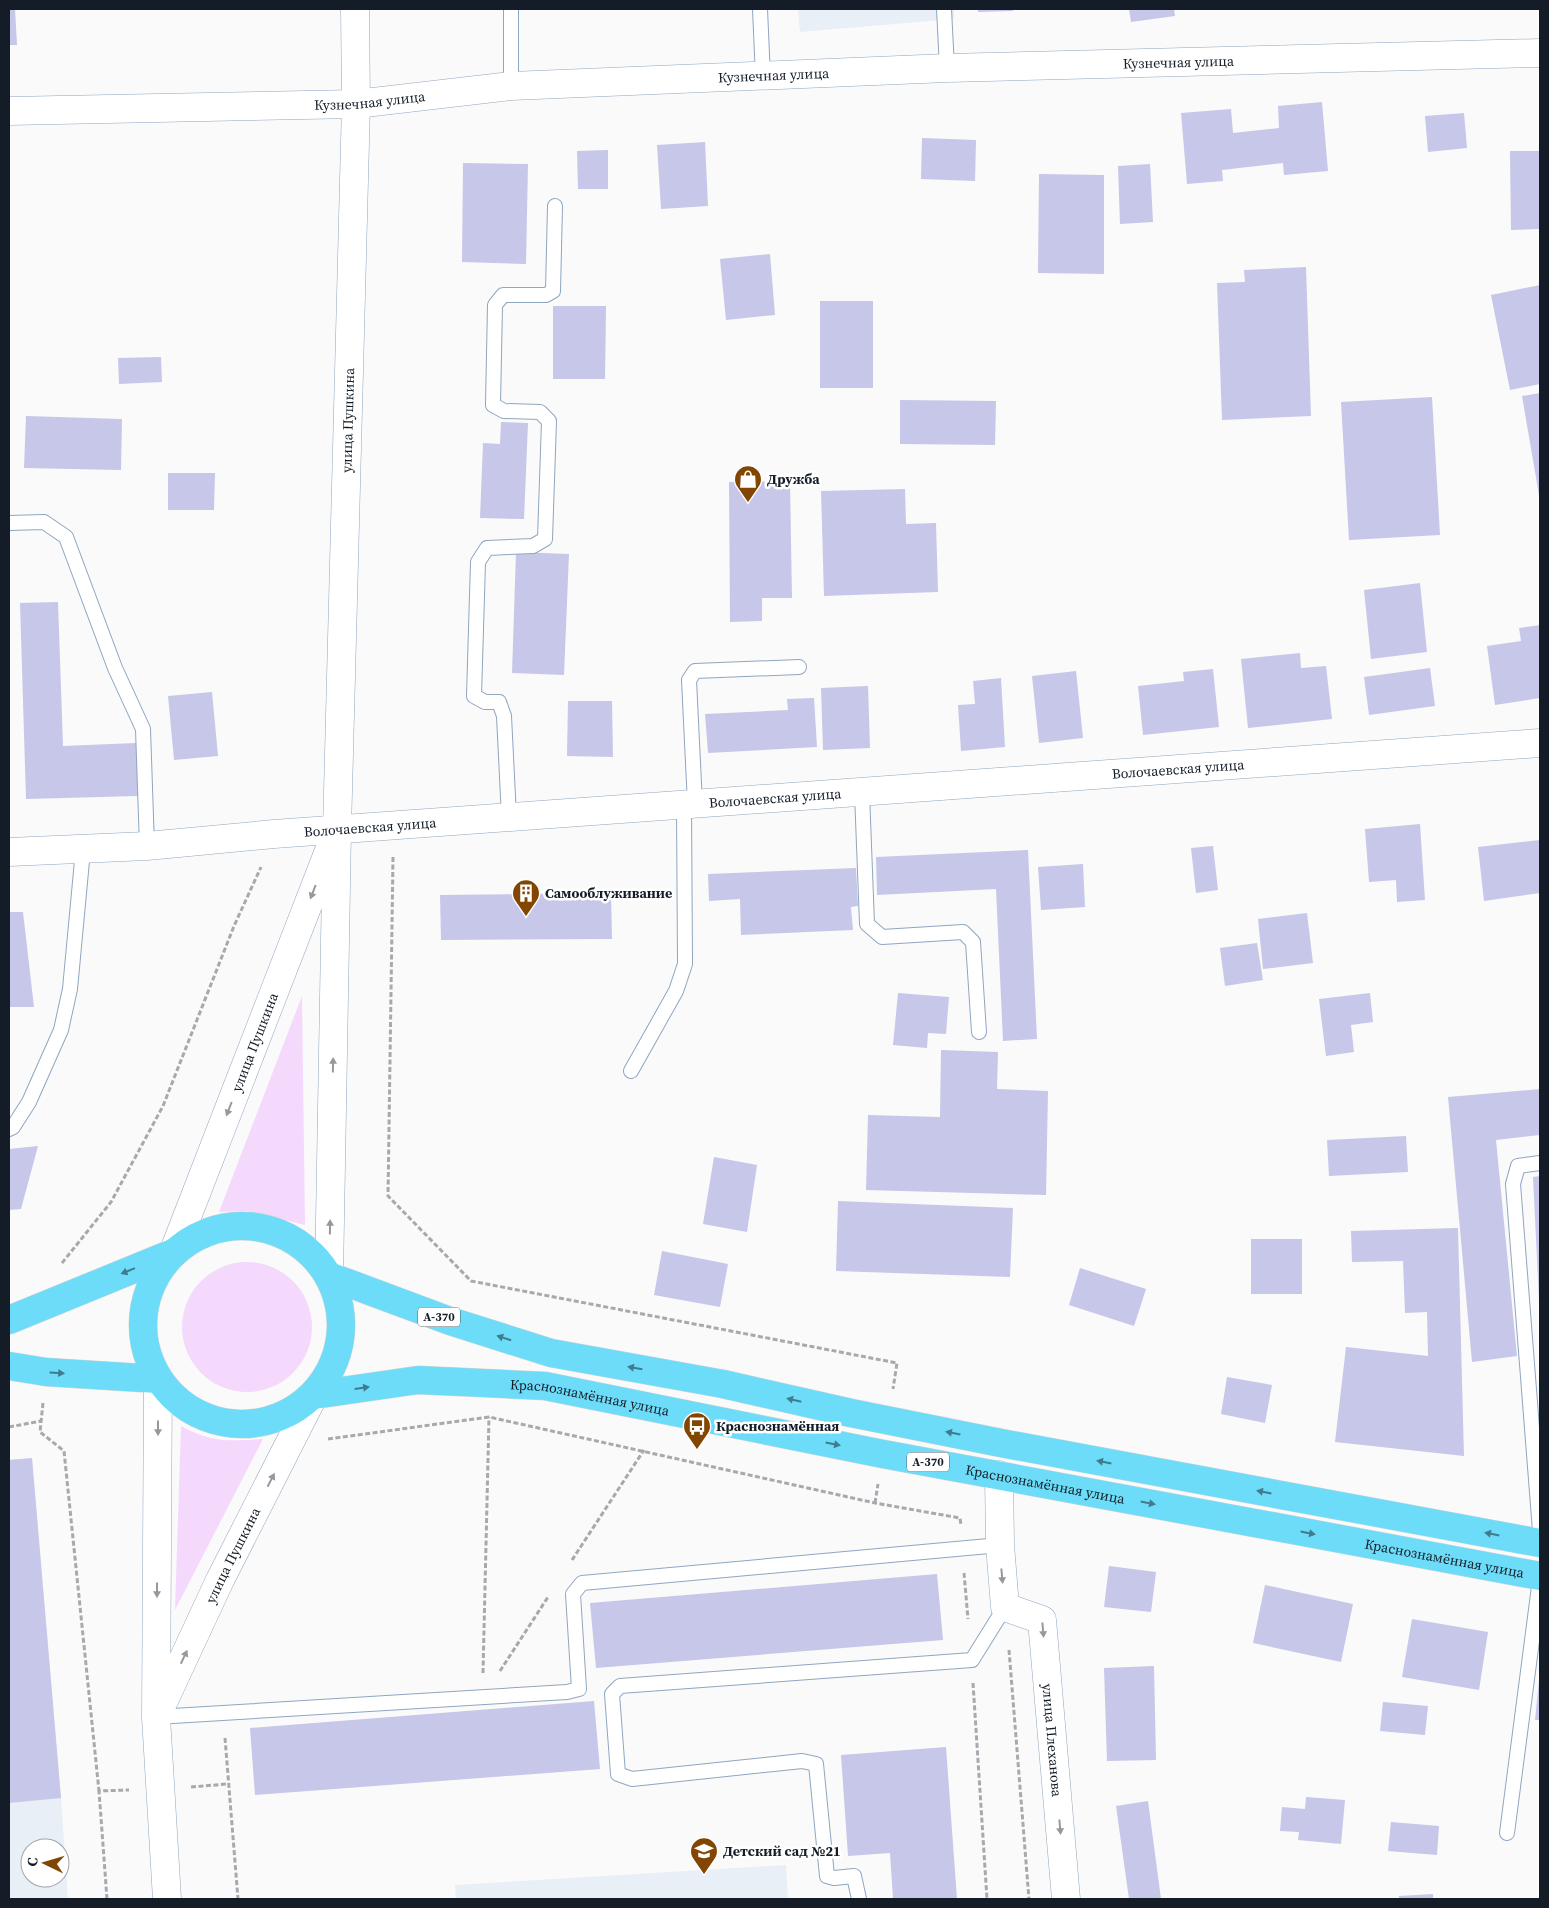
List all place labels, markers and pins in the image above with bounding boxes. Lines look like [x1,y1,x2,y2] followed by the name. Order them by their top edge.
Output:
[733,464,763,503] shop icon: Дружба
[767,469,820,489] place label: Дружба
[511,878,541,917] building icon: Самооблуживание
[545,883,672,903] place label: Самооблуживание
[682,1411,712,1450] bus stop icon: Краснознамённая
[716,1416,839,1436] place label: Краснознамённая
[689,1836,719,1875] school or university icon: Детский сад №21
[723,1841,841,1861] place label: Детский сад №21

